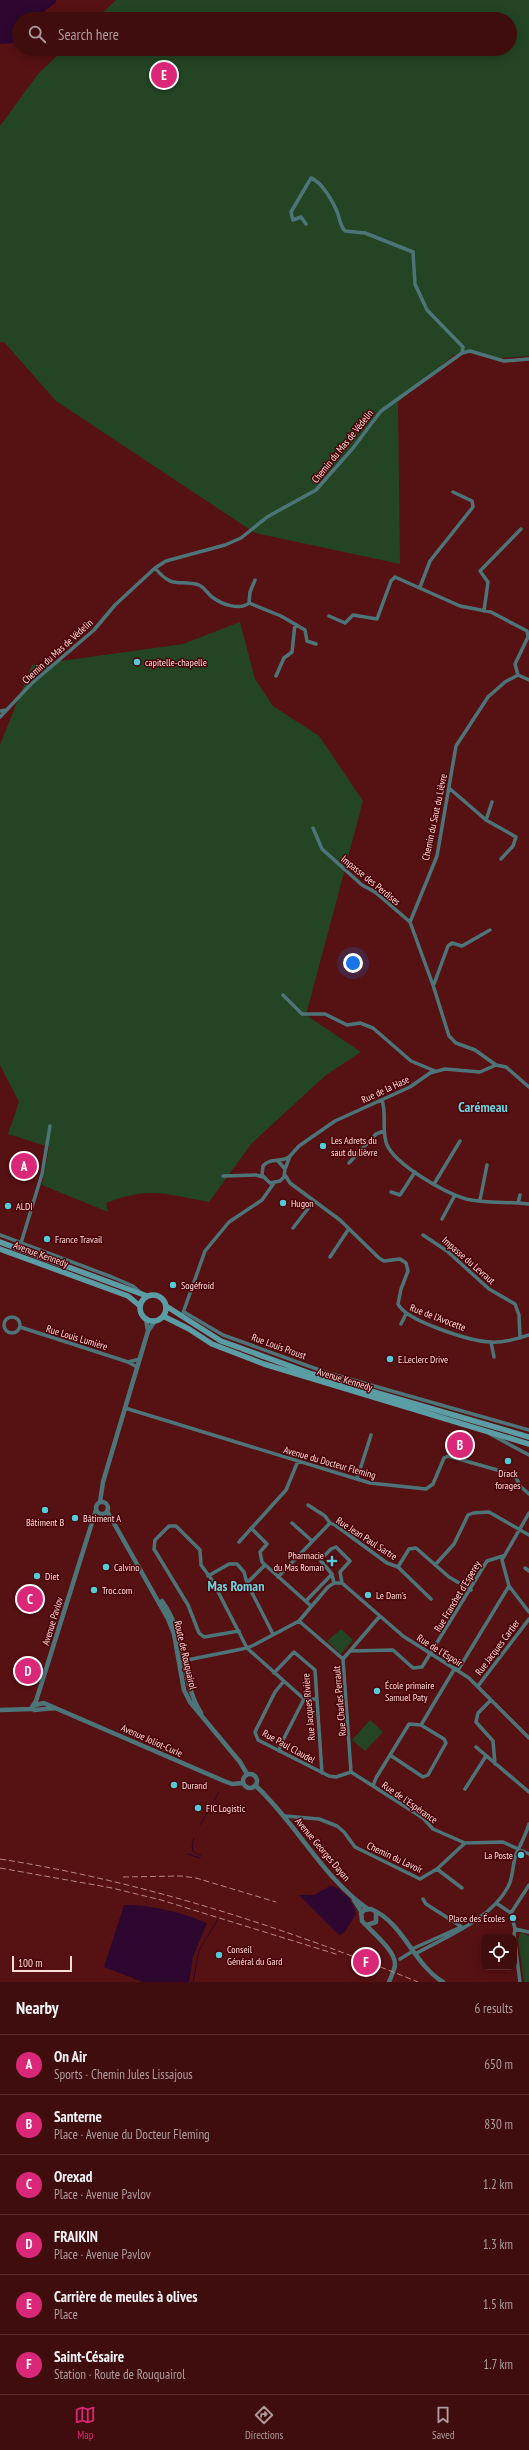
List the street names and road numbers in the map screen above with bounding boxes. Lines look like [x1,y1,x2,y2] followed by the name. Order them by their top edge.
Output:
[309,407,376,486] street label: Chemin du Mas de Védelin
[19,616,95,687] street label: Chemin du Mas de Védelin
[419,773,450,862] street label: Chemin du Saut du Lièvre
[338,852,403,909] street label: Impasse des Perdises
[359,1073,411,1106] street label: Rue de la Hase
[439,1234,498,1287] street label: Impasse du Levraut
[12,1239,70,1270] street label: Avenue Kennedy
[408,1301,468,1334] street label: Rue de l'Avocette
[45,1322,109,1353] street label: Rue Louis Lumière
[250,1331,308,1362] street label: Rue Louis Proust
[316,1365,374,1394] street label: Avenue Kennedy
[282,1443,377,1482] street label: Avenue du Docteur Fleming
[334,1514,400,1563] street label: Rue Jean Paul Sartre
[431,1558,484,1634] street label: Rue Franchet d'Esperey
[39,1595,66,1647] street label: Avenue Pavlov
[472,1617,523,1678] street label: Rue Jacques Cartier
[171,1620,200,1691] street label: Route de Rouquairol
[415,1631,465,1670] street label: Rue de l'Espoir
[330,1665,349,1737] street label: Rue Charles Perrault
[299,1673,318,1741] street label: Rue Jacques Rivière
[119,1721,185,1760] street label: Avenue Joliot-Curie
[260,1727,318,1767] street label: Rue Paul Claudel
[379,1778,440,1826] street label: Rue de l'Espérance
[292,1815,353,1884] street label: Avenue Georges Dayan
[365,1839,425,1876] street label: Chemin du Lavoir

